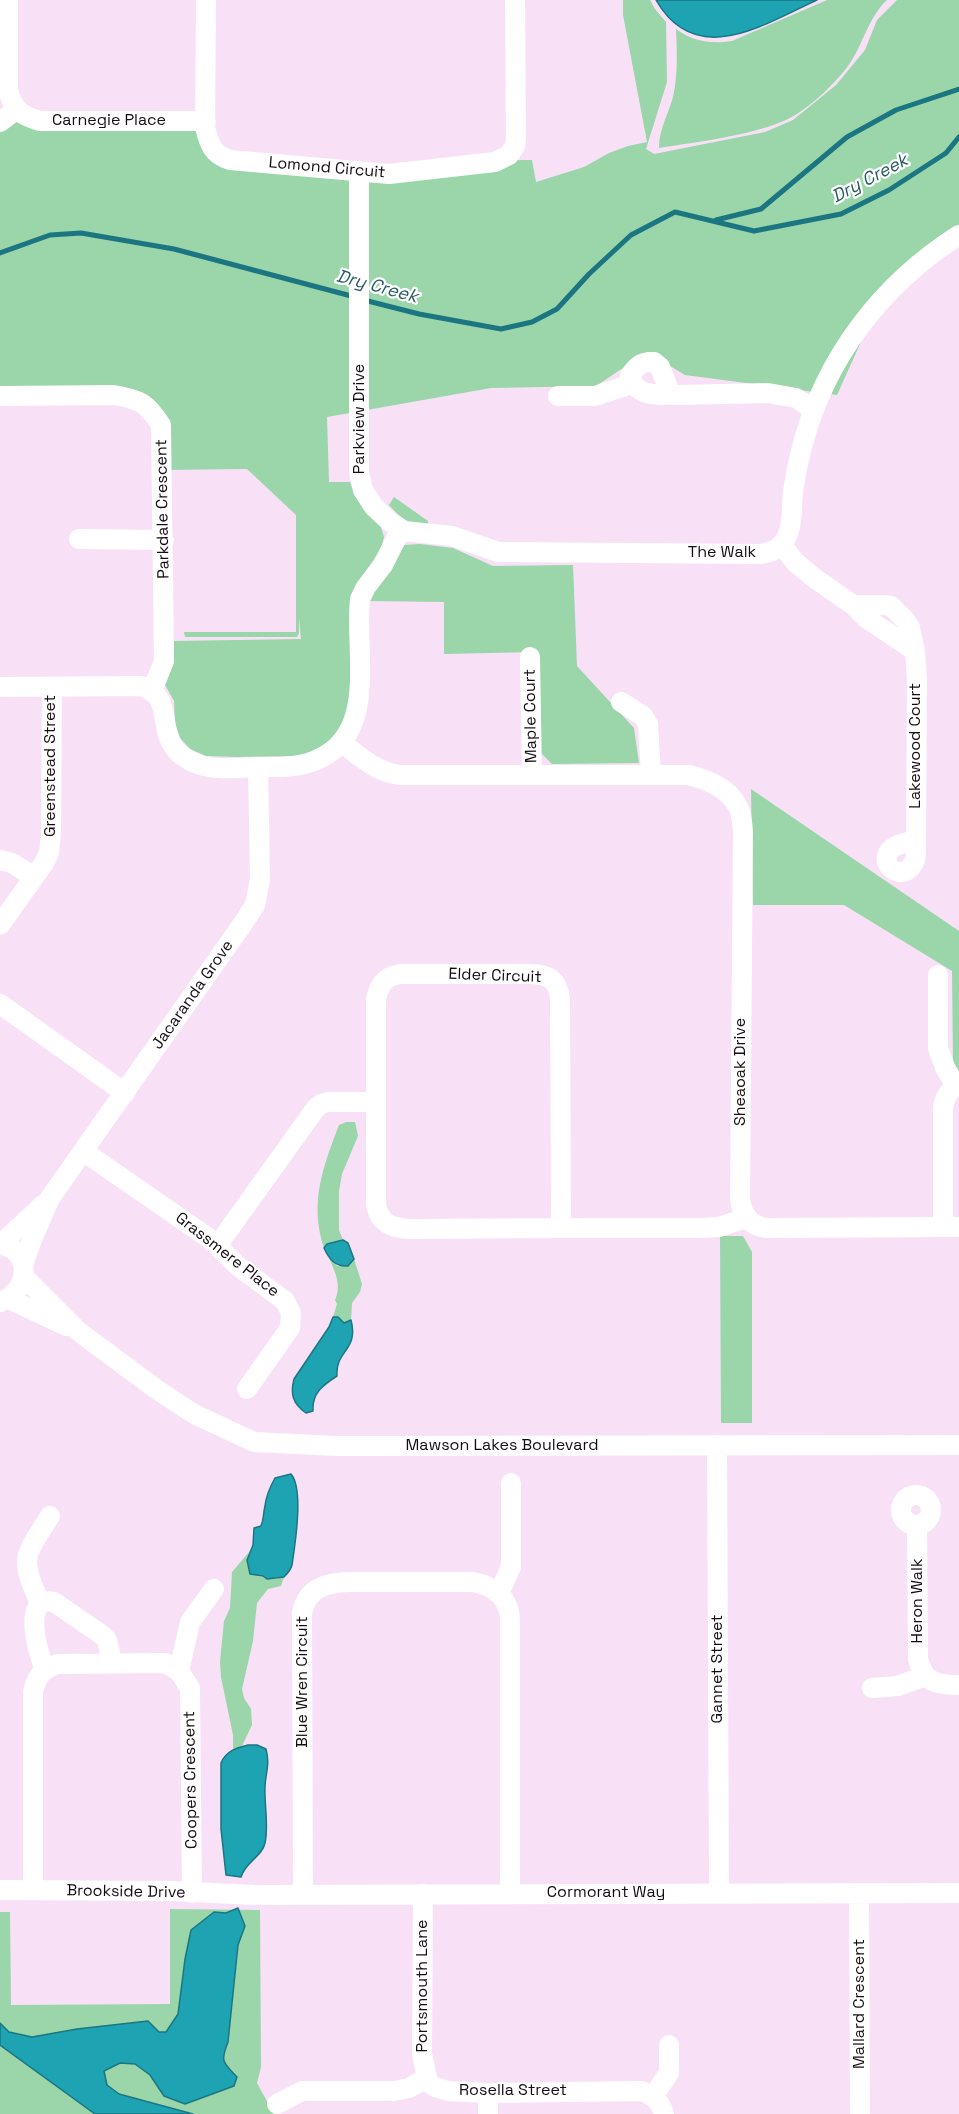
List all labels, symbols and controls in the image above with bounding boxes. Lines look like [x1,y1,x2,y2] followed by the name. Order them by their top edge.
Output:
[52,111,166,131] street label: Carnegie Place
[828,150,912,208] water label: Dry Creek
[268,153,386,183] street label: Lomond Circuit
[334,266,420,308] water label: Dry Creek
[350,364,370,474] street label: Parkview Drive
[152,439,174,579] street label: Parkdale Crescent
[688,543,756,563] street label: The Walk
[521,669,541,763] street label: Maple Court
[906,683,926,809] street label: Lakewood Court
[41,695,61,837] street label: Greenstead Street
[148,937,238,1053] street label: Jacaranda Grove
[448,965,542,987] street label: Elder Circuit
[731,1018,751,1126] street label: Sheaoak Drive
[171,1209,283,1301] street label: Grassmere Place
[406,1436,598,1456] street label: Mawson Lakes Boulevard
[908,1558,928,1644] street label: Heron Walk
[708,1615,728,1723] street label: Gannet Street
[293,1616,313,1748] street label: Blue Wren Circuit
[180,1711,202,1849] street label: Coopers Crescent
[66,1881,186,1903] street label: Brookside Drive
[547,1883,665,1903] street label: Cormorant Way
[413,1919,433,2053] street label: Portsmouth Lane
[850,1939,870,2069] street label: Mallard Crescent
[459,2081,567,2101] street label: Rosella Street

